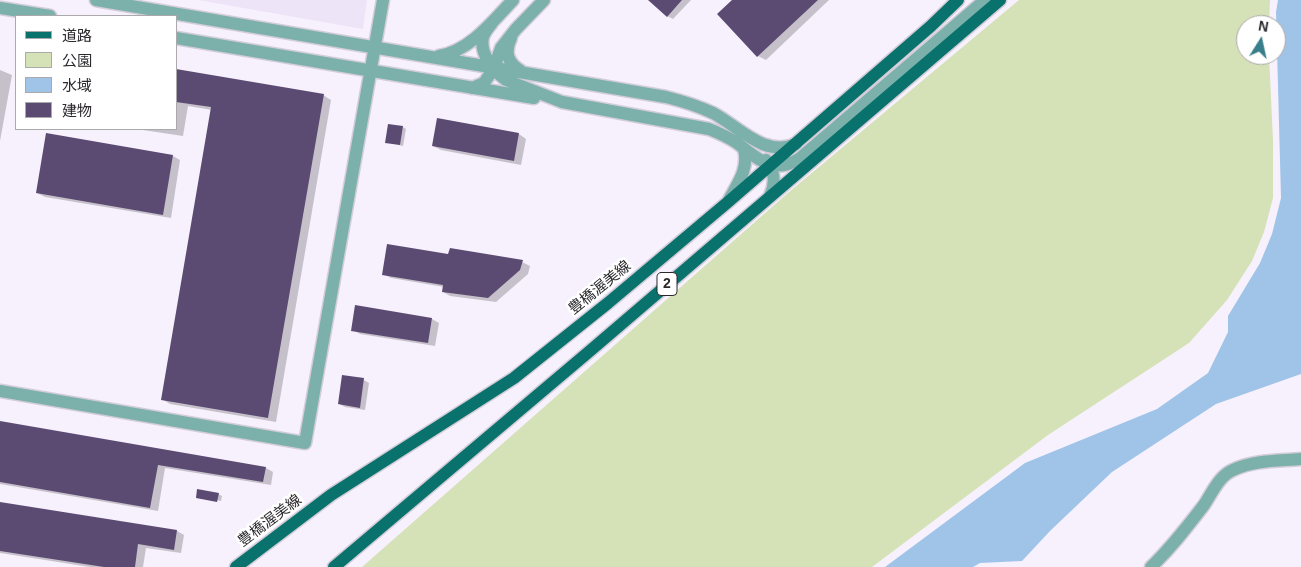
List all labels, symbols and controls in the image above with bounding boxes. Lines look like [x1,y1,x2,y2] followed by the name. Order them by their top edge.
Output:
[15,15,178,130] legend
[1236,15,1286,65] north arrow
[1257,17,1270,35] text: N
[62,27,92,44] text: 道路
[62,52,92,69] text: 公園
[62,77,92,94] text: 水域
[62,102,92,119] text: 建物
[565,257,635,319] street label: 豊橋渥美線
[657,272,677,296] road number: 2
[235,491,305,551] street label: 豊橋渥美線

